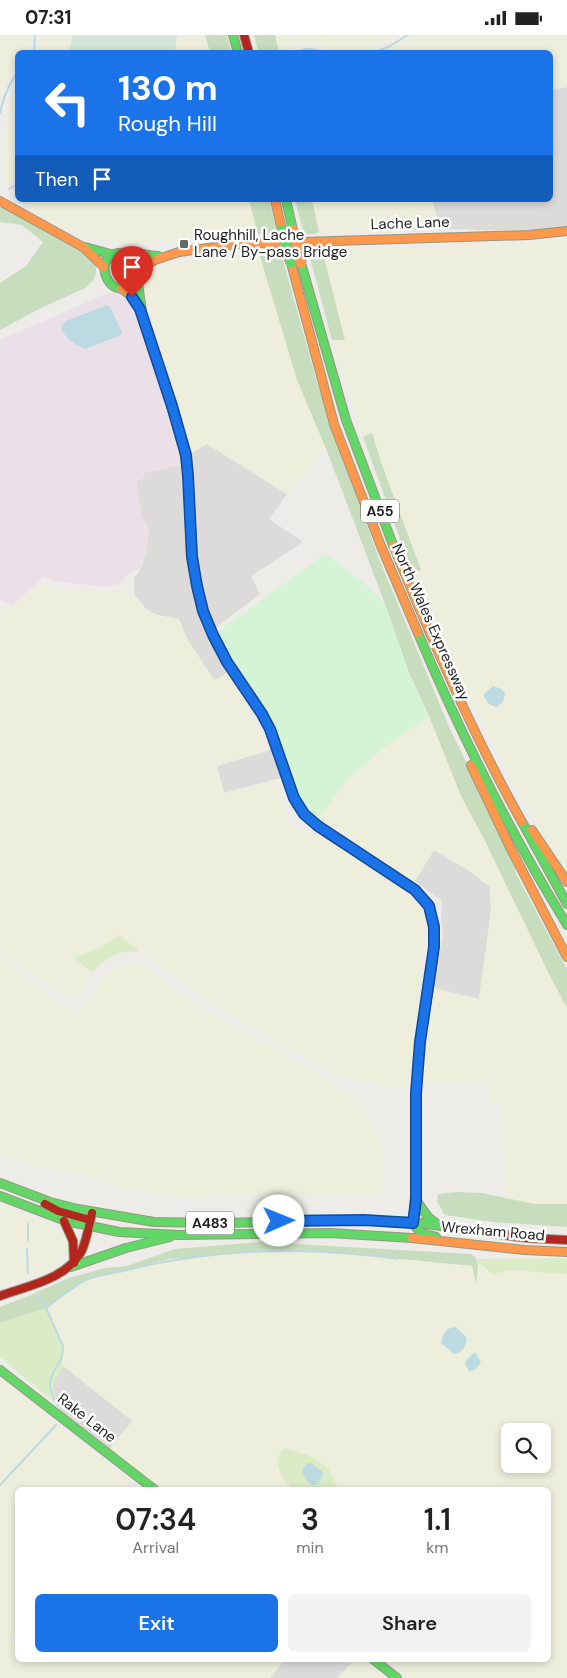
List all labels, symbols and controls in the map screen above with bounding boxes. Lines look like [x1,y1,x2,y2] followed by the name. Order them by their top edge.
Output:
[25,5,72,30] text: 07:31
[118,65,218,111] text: 130 m
[35,70,100,135] icon: left
[118,109,217,138] text: Rough Hill
[88,165,116,193] icon: arrive
[35,167,78,192] text: Then
[370,212,450,234] street label: Lache Lane
[194,225,347,262] place label: Roughhill, Lache Lane / By-pass Bridge
[178,238,190,250] marker: Roughhill, Lache Lane / By-pass Bridge
[111,246,153,297] pin
[118,253,146,281] icon: arrive
[361,499,399,523] road number: A55
[387,540,475,704] street label: North Wales Expressway
[252,1194,304,1246] position arrow
[186,1211,234,1235] road number: A483
[440,1216,546,1246] street label: Wrexham Road
[53,1389,121,1447] street label: Rake Lane
[501,1423,551,1473] map controls
[501,1423,551,1473] button: search
[115,1500,196,1539] text: 07:34
[301,1500,319,1539] text: 3
[424,1500,451,1539] text: 1.1
[132,1537,179,1558] text: Arrival
[296,1537,324,1558] text: min
[426,1537,448,1558] text: km
[35,1594,278,1652] button: Exit
[288,1594,531,1652] button: Share

